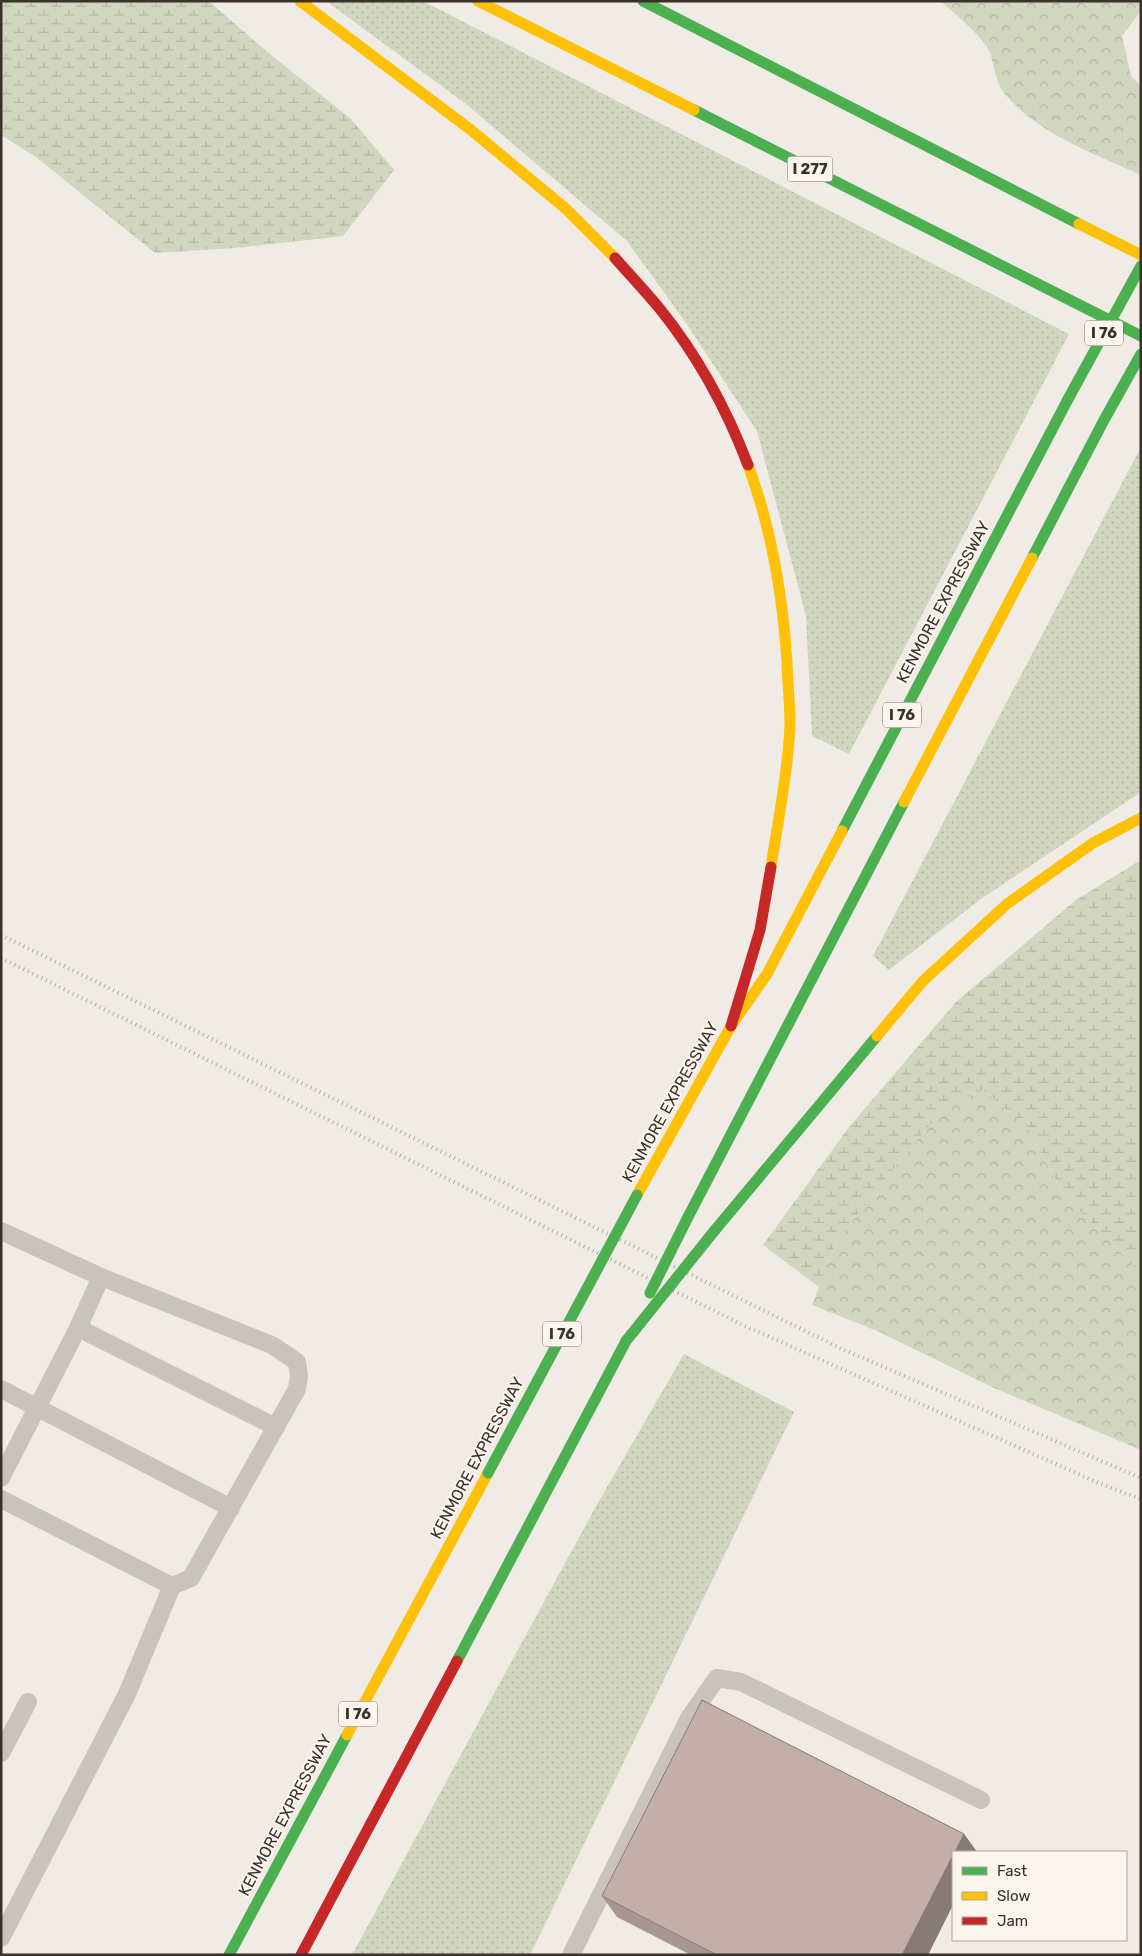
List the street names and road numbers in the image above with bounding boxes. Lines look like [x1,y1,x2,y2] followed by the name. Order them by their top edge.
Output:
[788,156,832,182] road number: I 277
[1085,320,1123,346] road number: I 76
[892,518,994,686] street label: KENMORE EXPRESSWAY
[883,702,921,728] road number: I 76
[618,1019,722,1185] street label: KENMORE EXPRESSWAY
[543,1322,581,1346] road number: I 76
[426,1374,528,1542] street label: KENMORE EXPRESSWAY
[339,1702,377,1726] road number: I 76
[234,1731,336,1899] street label: KENMORE EXPRESSWAY

